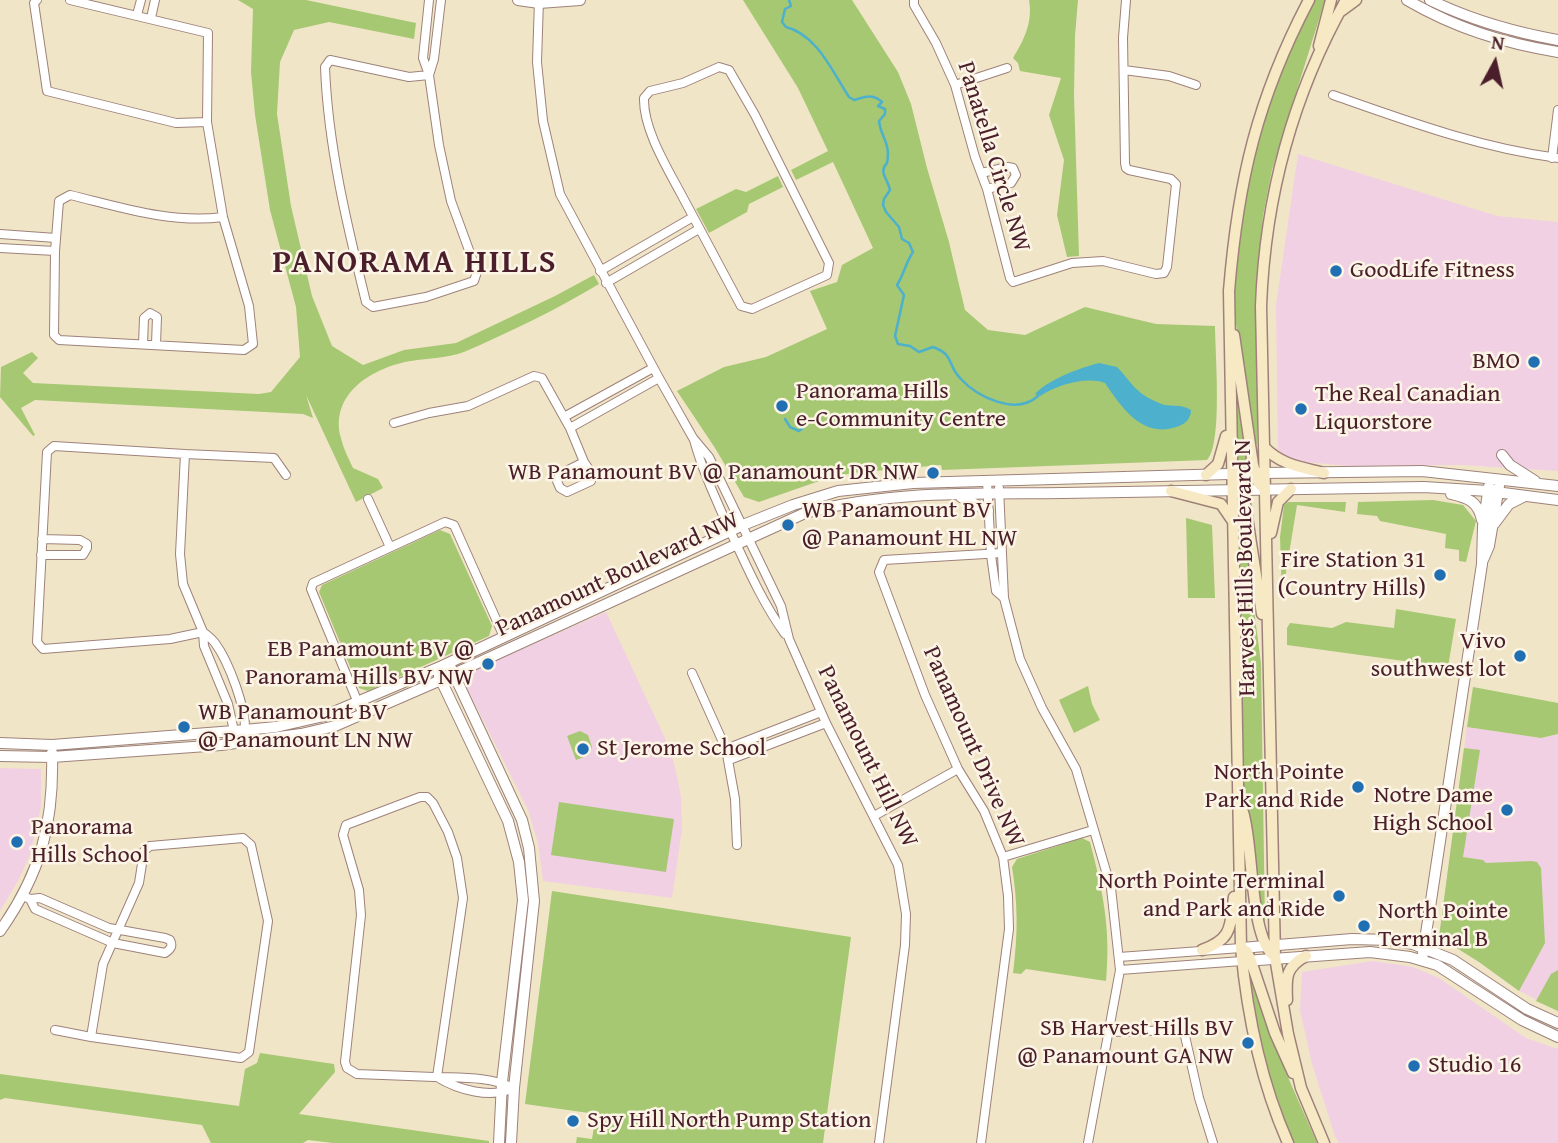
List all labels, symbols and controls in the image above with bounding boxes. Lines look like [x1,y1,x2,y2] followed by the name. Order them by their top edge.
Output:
[1490,27,1506,57] text: N
[1460,28,1530,98] north arrow
[950,58,1036,256] street label: Panatella Circle NW
[274,245,556,283] district label: PANORAMA HILLS
[1350,257,1515,285] place label: GoodLife Fitness
[1328,263,1344,279] marker: GoodLife Fitness
[1472,348,1520,376] place label: BMO
[1526,354,1542,370] marker: BMO
[796,378,1006,434] place label: Panorama Hills e-Community Centre
[1315,381,1500,437] place label: The Real Canadian Liquorstore
[774,398,790,414] marker: Panorama Hills e-Community Centre
[1293,401,1309,417] marker: The Real Canadian Liquorstore
[1229,439,1263,697] street label: Harvest Hills Boulevard N
[508,459,919,487] place label: WB Panamount BV @ Panamount DR NW
[925,465,941,481] marker: WB Panamount BV @ Panamount DR NW
[802,497,1017,553] place label: WB Panamount BV @ Panamount HL NW
[492,506,744,644] street label: Panamount Boulevard NW
[780,517,796,533] marker: WB Panamount BV @ Panamount HL NW
[1278,547,1426,603] place label: Fire Station 31 (Country Hills)
[1432,567,1448,583] marker: Fire Station 31 (Country Hills)
[1371,628,1506,684] place label: Vivo southwest lot
[245,636,474,692] place label: EB Panamount BV @ Panorama Hills BV NW
[916,642,1030,852] street label: Panamount Drive NW
[1512,648,1528,664] marker: Vivo southwest lot
[480,656,496,672] marker: EB Panamount BV @ Panorama Hills BV NW
[811,661,923,853] street label: Panamount Hill NW
[198,699,413,755] place label: WB Panamount BV @ Panamount LN NW
[176,719,192,735] marker: WB Panamount BV @ Panamount LN NW
[597,735,766,763] place label: St Jerome School
[575,741,591,757] marker: St Jerome School
[1205,759,1344,815] place label: North Pointe Park and Ride
[1350,779,1366,795] marker: North Pointe Park and Ride
[1373,782,1493,838] place label: Notre Dame High School
[1499,802,1515,818] marker: Notre Dame High School
[31,814,149,870] place label: Panorama Hills School
[9,834,25,850] marker: Panorama Hills School
[1098,868,1325,924] place label: North Pointe Terminal and Park and Ride
[1331,888,1347,904] marker: North Pointe Terminal and Park and Ride
[1378,898,1508,954] place label: North Pointe Terminal B
[1356,918,1372,934] marker: North Pointe Terminal B
[1018,1015,1234,1071] place label: SB Harvest Hills BV @ Panamount GA NW
[1240,1035,1256,1051] marker: SB Harvest Hills BV @ Panamount GA NW
[1428,1052,1521,1080] place label: Studio 16
[1406,1058,1422,1074] marker: Studio 16
[587,1107,872,1135] place label: Spy Hill North Pump Station
[565,1113,581,1129] marker: Spy Hill North Pump Station

